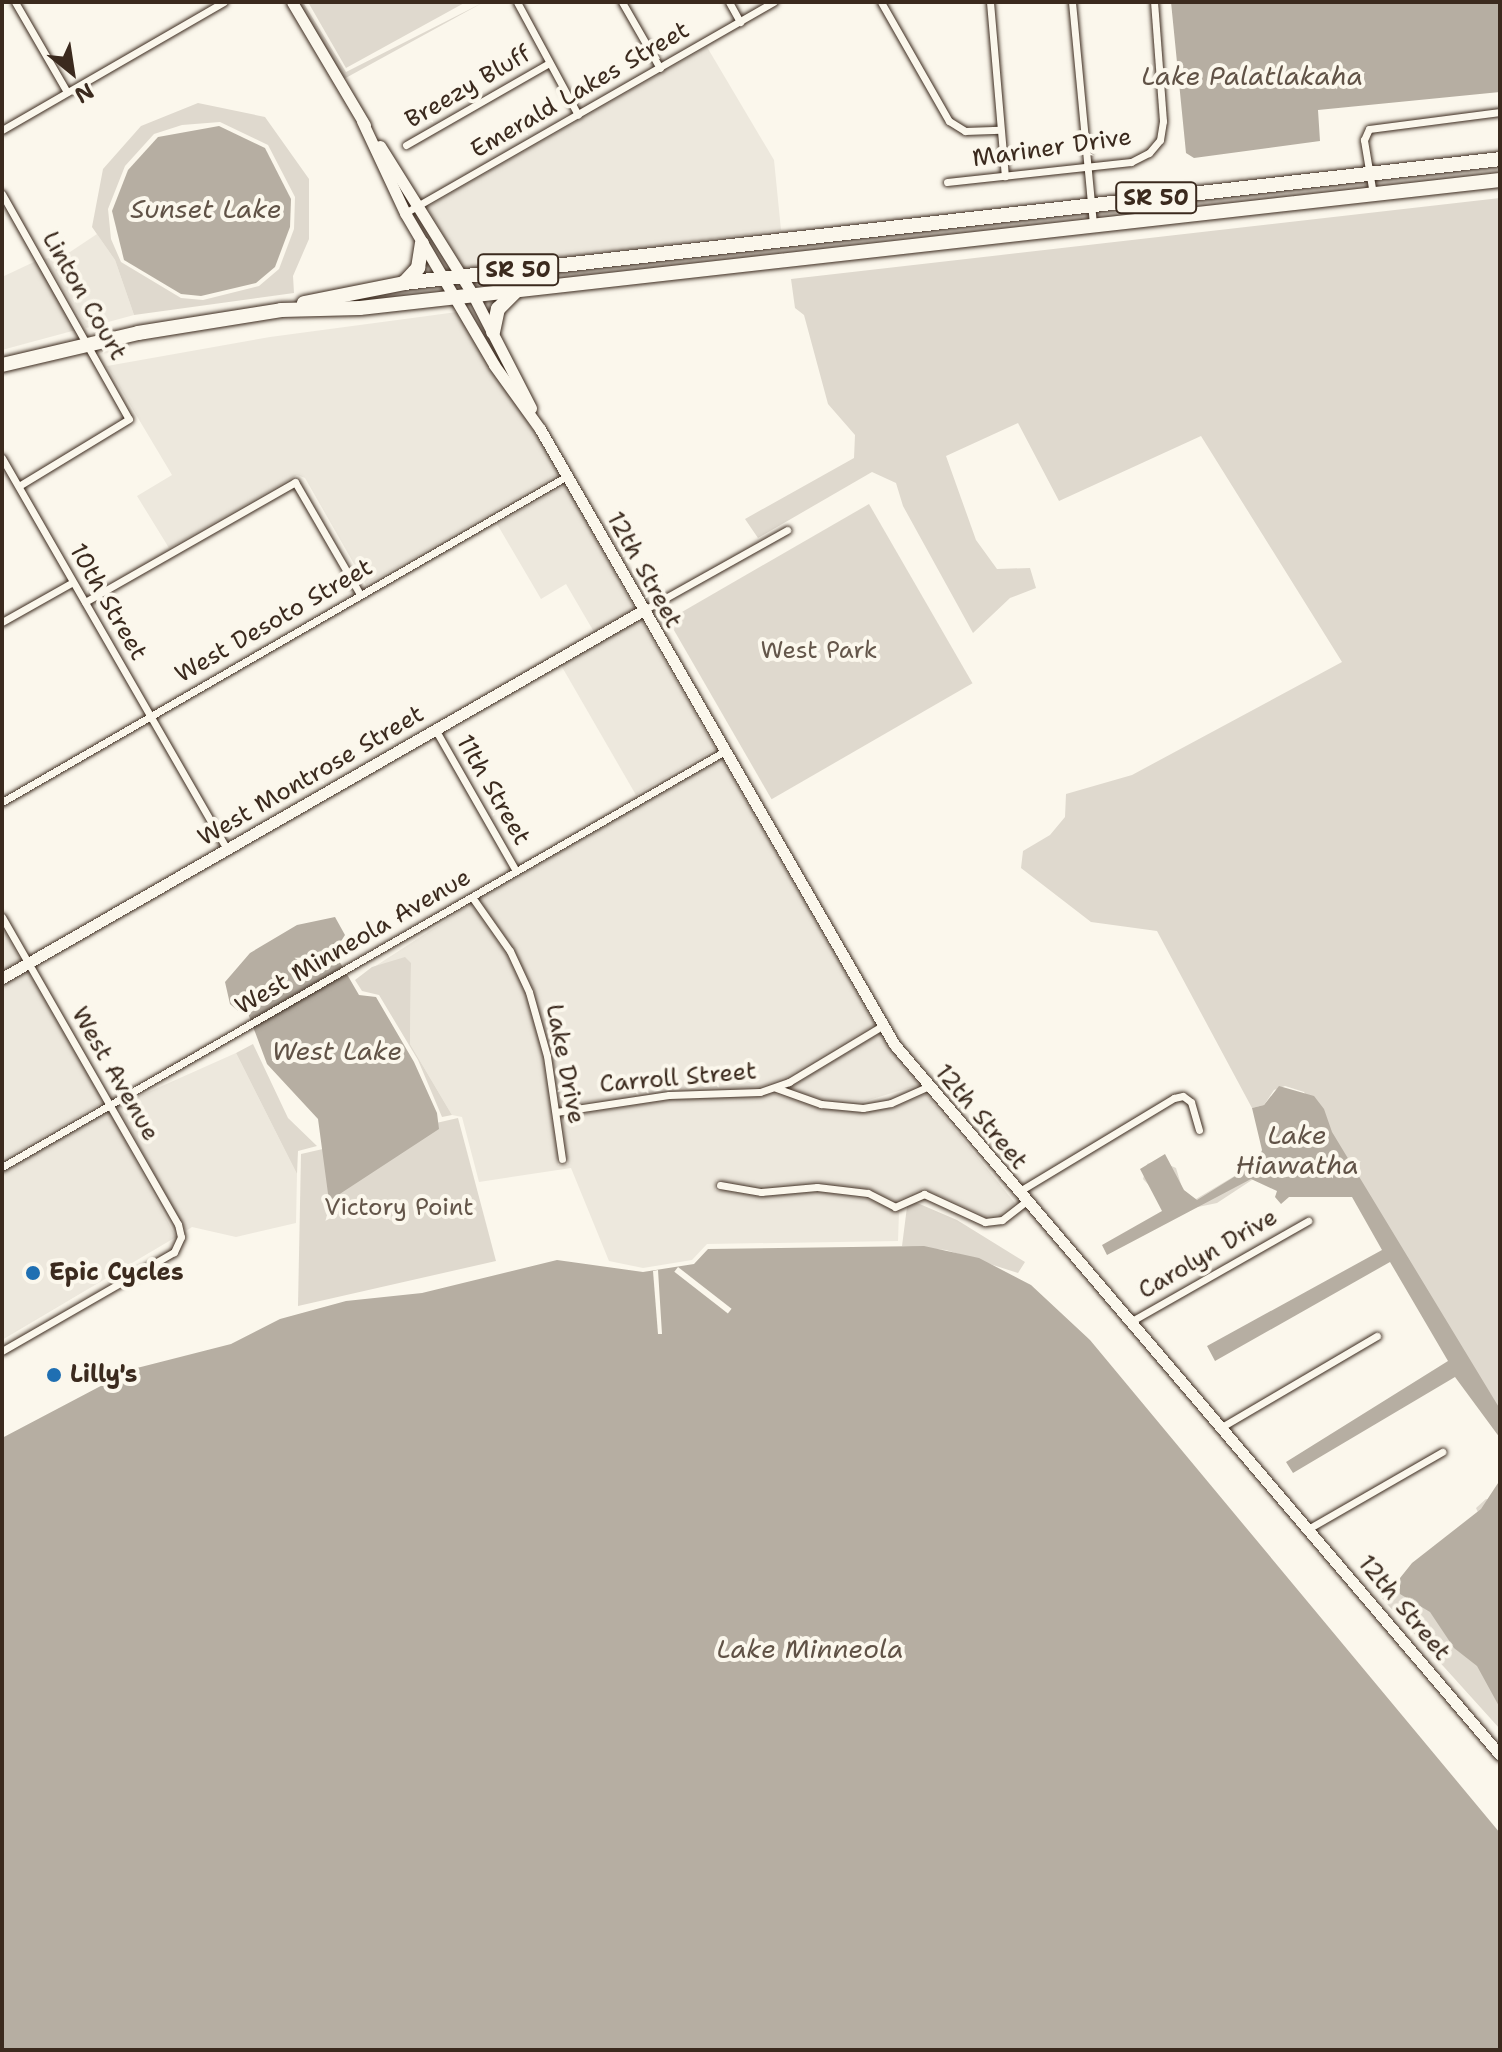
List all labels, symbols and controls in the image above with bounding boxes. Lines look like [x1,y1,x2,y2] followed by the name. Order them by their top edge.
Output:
[466,16,694,164] street label: Emerald Lakes Street
[32,32,112,112] north arrow
[400,40,536,134] street label: Breezy Bluff
[1141,60,1363,92] water label: Lake Palatlakaha
[69,76,99,110] text: N
[970,123,1134,173] street label: Mariner Drive
[1114,180,1198,216] road number: SR 50
[130,193,282,225] water label: Sunset Lake
[36,226,132,366] street label: Linton Court
[476,252,560,288] road number: SR 50
[600,507,688,633] street label: 12th Street
[63,539,153,665] street label: 10th Street
[170,553,378,689] street label: West Desoto Street
[760,637,878,665] park label: West Park
[193,700,429,852] street label: West Montrose Street
[450,730,536,850] street label: 11th Street
[230,863,476,1021] street label: West Minneola Avenue
[65,1002,165,1146] street label: West Avenue
[539,1002,591,1126] street label: Lake Drive
[272,1035,402,1067] water label: West Lake
[598,1057,758,1099] street label: Carroll Street
[929,1058,1033,1176] street label: 12th Street
[1235,1119,1359,1180] water label: Lake Hiawatha
[324,1194,474,1222] park label: Victory Point
[1133,1203,1283,1305] street label: Carolyn Drive
[49,1259,184,1287] place label: Epic Cycles
[24,1264,42,1282] marker: Epic Cycles
[70,1361,137,1389] place label: Lilly's
[45,1366,63,1384] marker: Lilly's
[1352,1549,1456,1667] street label: 12th Street
[717,1633,903,1665] water label: Lake Minneola

